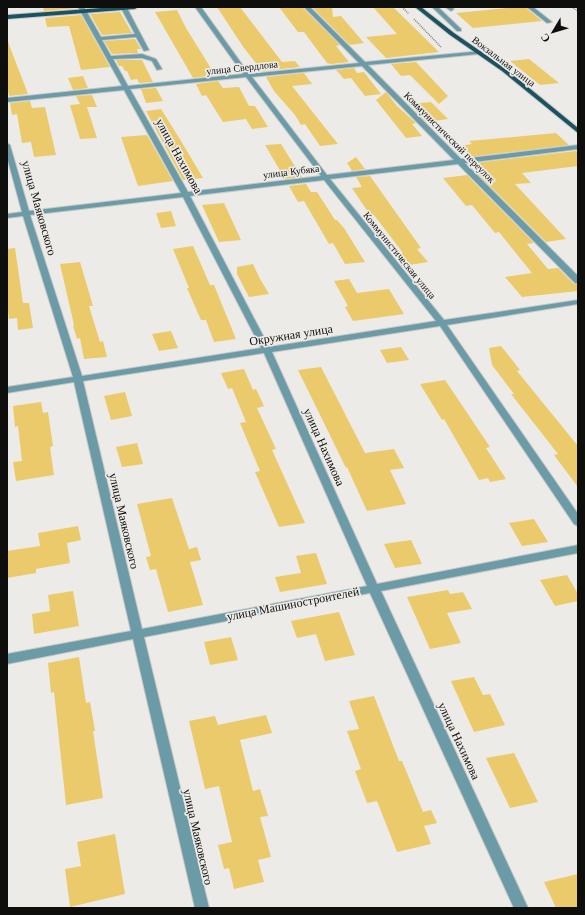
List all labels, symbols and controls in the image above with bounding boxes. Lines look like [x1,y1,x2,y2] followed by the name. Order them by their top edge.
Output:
[533,12,573,52] north arrow
[538,31,552,45] text: С
[470,34,538,89] street label: Вокзальная улица
[206,58,279,77] street label: улица Свердлова
[402,90,498,185] street label: Коммунистический переулок
[153,116,206,196] street label: улица Нахимова
[19,159,59,257] street label: улица Маяковского
[262,163,320,180] street label: улица Кубяка
[361,210,438,301] street label: Коммунистическая улица
[248,321,334,349] street label: Окружная улица
[301,406,348,489] street label: улица Нахимова
[106,472,142,570] street label: улица Маяковского
[226,584,361,624] street label: улица Машиностроителей
[435,700,483,782] street label: улица Нахимова
[180,788,216,886] street label: улица Маяковского

